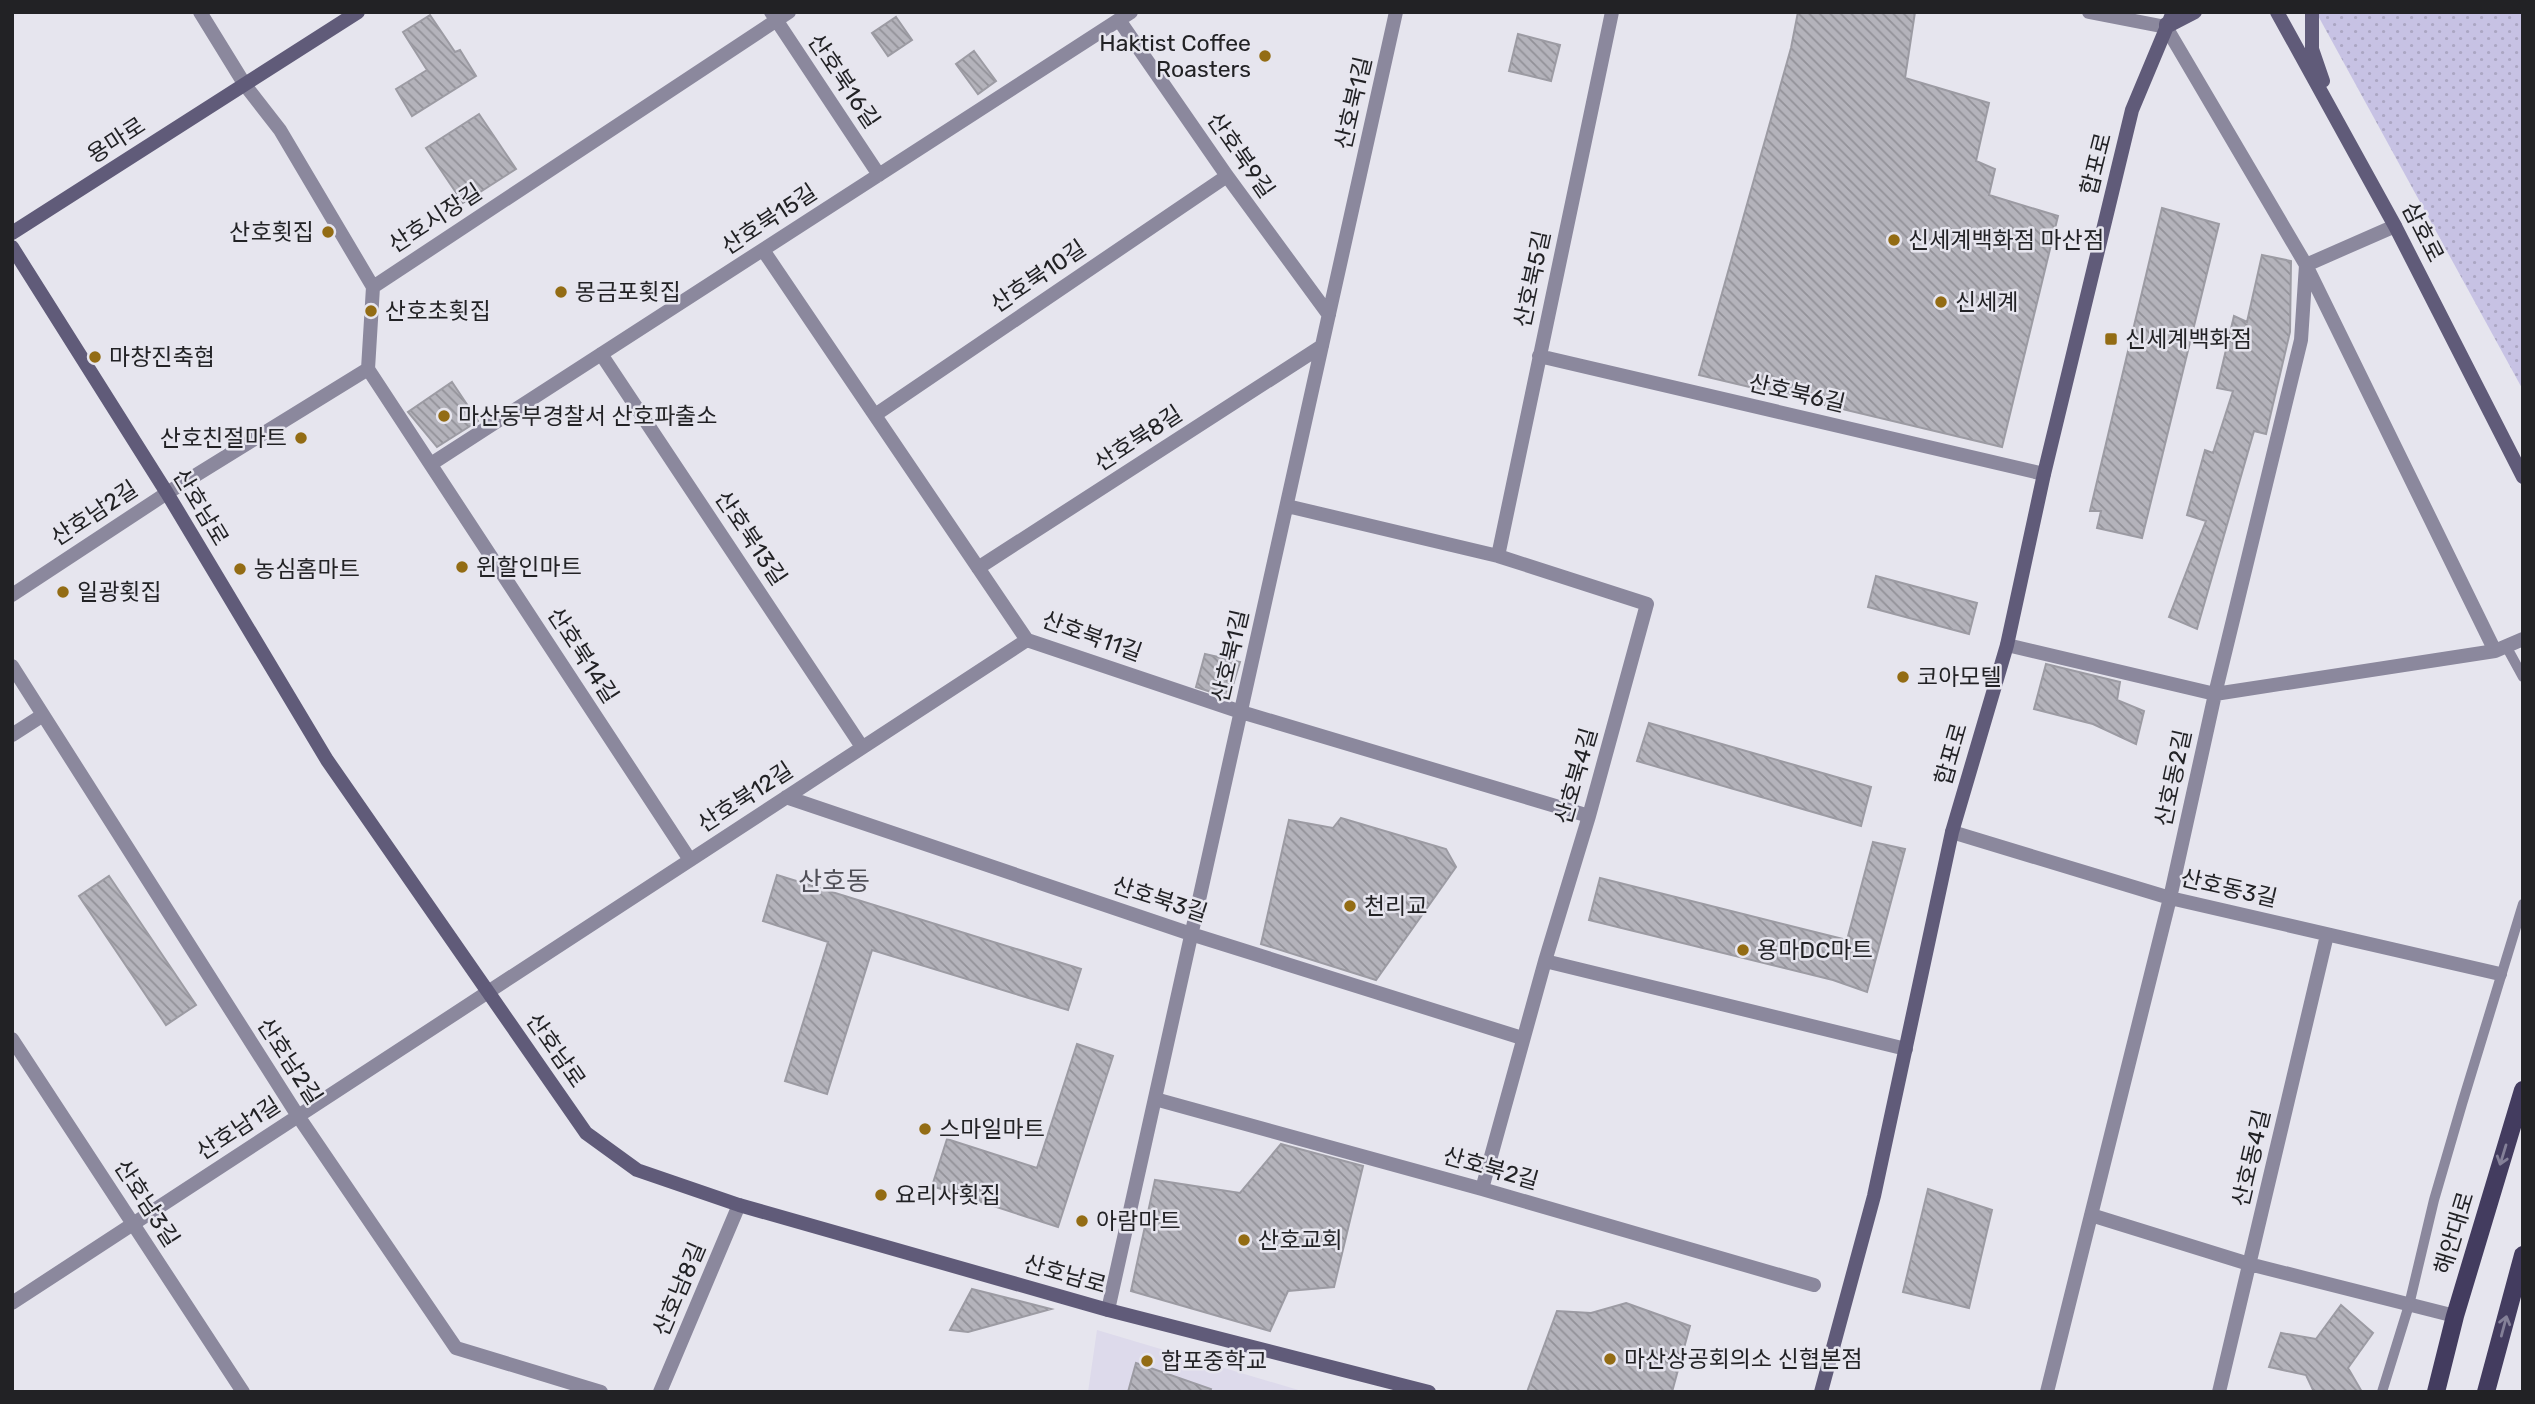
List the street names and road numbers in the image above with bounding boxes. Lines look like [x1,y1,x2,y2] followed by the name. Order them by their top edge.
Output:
[802,28,886,134] street label: 산호북16길
[1329,54,1377,152] street label: 산호북1길
[1201,107,1281,203] street label: 산호북9길
[82,111,150,169] street label: 용마로
[2075,130,2117,198] street label: 합포로
[383,177,487,259] street label: 산호시장길
[716,178,822,260] street label: 산호북15길
[2396,197,2450,267] street label: 삼호로
[1508,228,1556,330] street label: 산호북5길
[985,234,1091,318] street label: 산호북10길
[1746,368,1848,418] street label: 산호북6길
[1089,399,1187,477] street label: 산호북8길
[167,464,235,550] street label: 산호남로
[45,475,143,551] street label: 산호남2길
[709,485,793,591] street label: 산호북13길
[542,602,624,708] street label: 산호북14길
[1038,605,1146,667] street label: 산호북11길
[1206,607,1254,705] street label: 산호북1길
[1929,720,1973,788] street label: 합포로
[1549,725,1603,827] street label: 산호북4길
[2149,727,2197,829] street label: 산호동2길
[692,756,798,838] street label: 산호북12길
[2178,863,2280,913] street label: 산호동3길
[1109,870,1211,928] street label: 산호북3길
[520,1007,592,1093] street label: 산호남로
[252,1012,328,1110] street label: 산호남2길
[191,1091,285,1165] street label: 산호남1길
[2226,1107,2276,1209] street label: 산호동4길
[1440,1141,1542,1195] street label: 산호북2길
[108,1154,186,1252] street label: 산호남3길
[2428,1188,2480,1278] street label: 해안대로
[647,1238,711,1340] street label: 산호남8길
[1020,1249,1110,1299] street label: 산호남로

